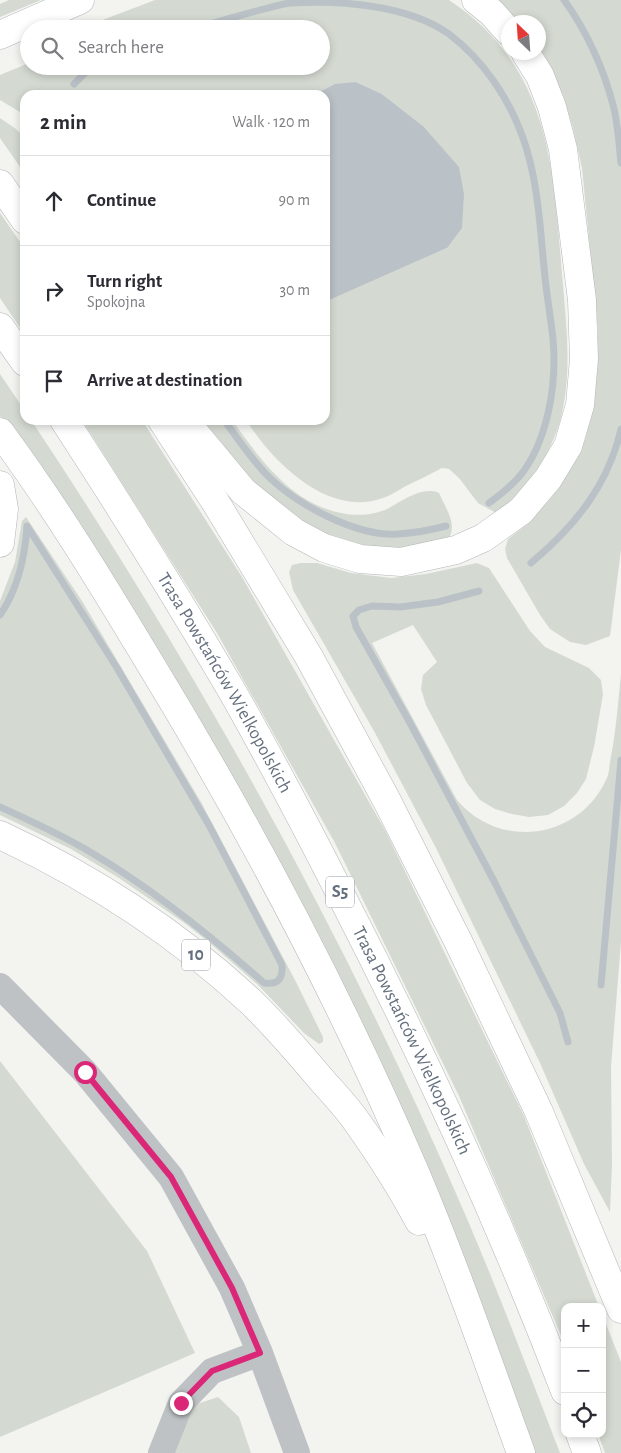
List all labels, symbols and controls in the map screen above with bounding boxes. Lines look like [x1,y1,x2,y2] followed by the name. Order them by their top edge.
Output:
[501,15,546,60] north arrow
[20,20,330,75] search box
[38,34,66,62] icon: search
[78,38,164,57] text: Search here
[40,112,87,133] text: 2 min
[232,114,310,130] text: Walk · 120 m
[40,187,68,215] icon: ahead
[87,191,156,210] text: Continue
[279,192,310,208] text: 90 m
[87,272,162,291] text: Turn right
[40,277,68,305] icon: right
[280,282,310,298] text: 30 m
[87,294,145,310] text: Spokojna
[40,367,68,395] icon: arrive
[87,371,243,390] text: Arrive at destination
[154,569,296,796] street label: Trasa Powstańców Wielkopolskich
[326,876,354,908] road number: S5
[349,923,475,1157] street label: Trasa Powstańców Wielkopolskich
[182,940,210,970] road number: 10
[74,1061,97,1084] route start
[561,1303,606,1438] map controls
[561,1303,606,1348] button: +
[561,1348,606,1393] button: −
[170,1392,193,1415] route end
[561,1393,606,1438] button: locate

